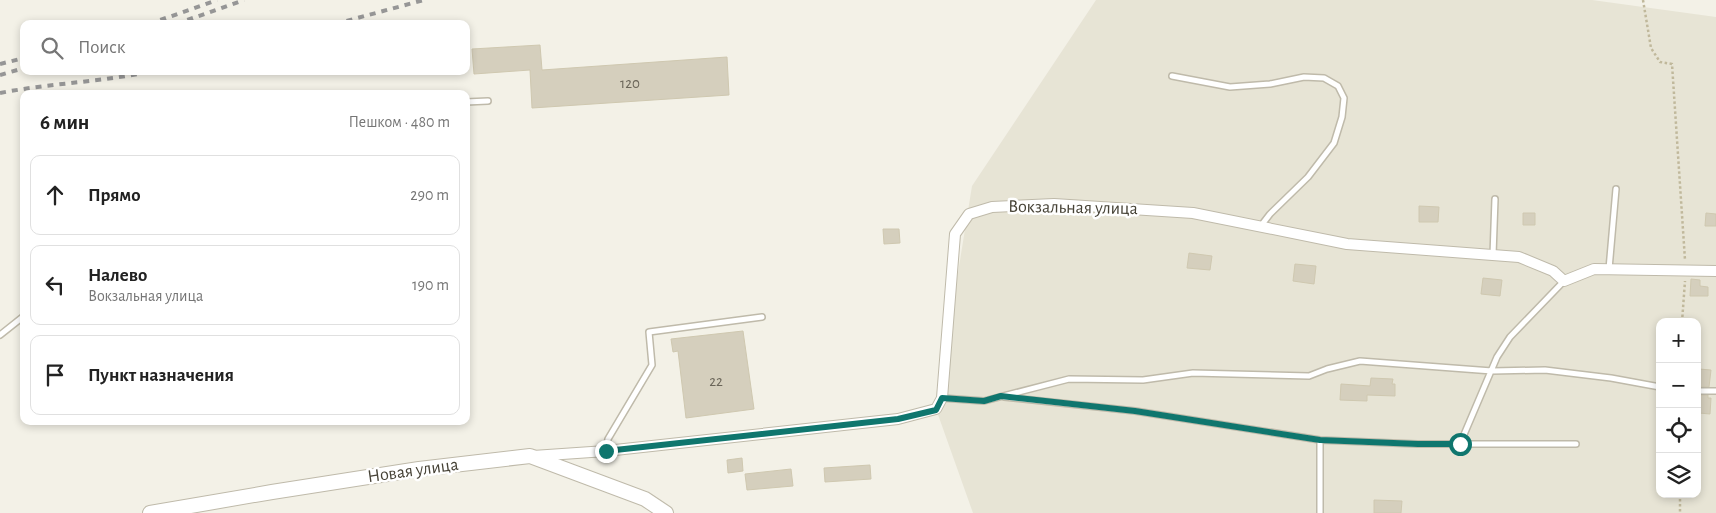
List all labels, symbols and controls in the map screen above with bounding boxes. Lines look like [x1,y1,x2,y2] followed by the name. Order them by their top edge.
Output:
[20,20,470,75] search box
[38,34,66,62] icon: search
[78,38,125,57] text: Поиск
[620,76,640,91] house number: 120
[40,112,89,133] text: 6 мин
[349,114,450,130] text: Пешком · 480 m
[41,181,69,209] icon: ahead
[88,186,141,205] text: Прямо
[410,187,449,203] text: 290 m
[1008,198,1138,218] street label: Вокзальная улица
[88,266,147,285] text: Налево
[41,271,69,299] icon: left
[412,277,449,293] text: 190 m
[88,288,203,304] text: Вокзальная улица
[1656,318,1701,498] map controls
[1656,318,1701,363] button: +
[41,361,69,389] icon: arrive
[1656,363,1701,408] button: −
[88,366,234,385] text: Пункт назначения
[709,374,723,389] house number: 22
[1656,408,1701,453] button: locate
[1449,433,1472,456] route start
[595,440,618,463] route end
[1656,453,1701,498] button: layers
[366,456,460,486] street label: Новая улица

